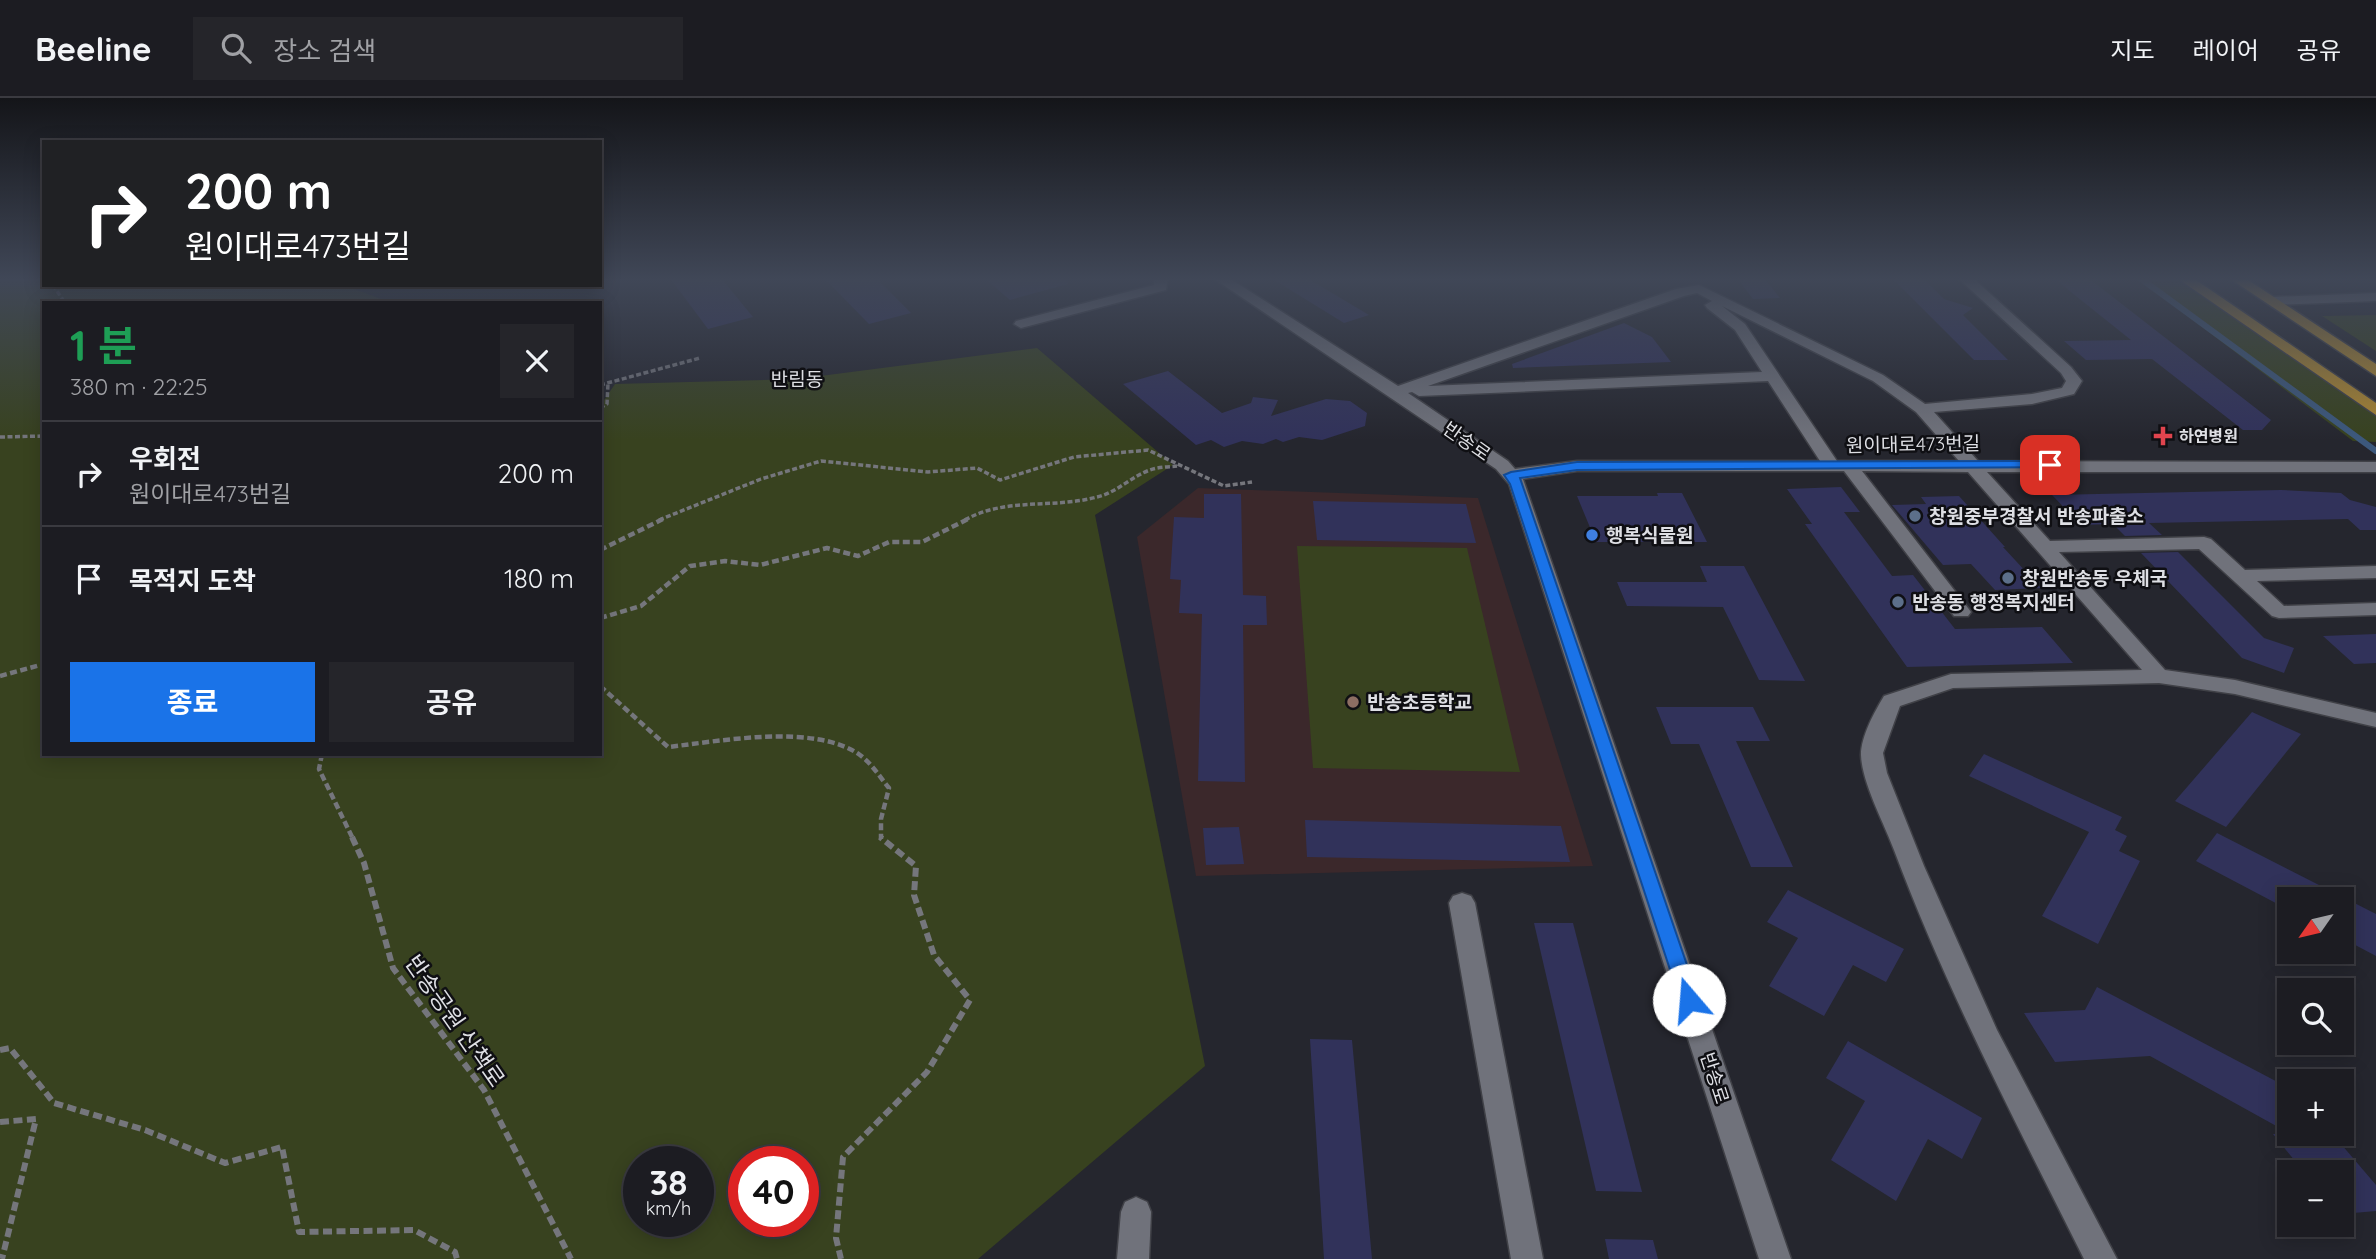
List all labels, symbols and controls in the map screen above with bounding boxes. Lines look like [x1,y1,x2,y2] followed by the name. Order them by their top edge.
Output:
[193,17,683,80] search box
[35,28,151,69] text: Beeline
[217,29,255,67] icon: search
[273,34,376,67] text: 장소 검색
[2110,35,2155,65] text: 지도
[2193,35,2259,65] text: 레이어
[2297,35,2341,65] text: 공유
[185,160,332,221] text: 200 m
[70,168,161,259] icon: right
[185,226,411,266] text: 원이대로473번길
[70,319,137,372] text: 1 분
[500,324,574,398] button: close
[771,367,823,391] district label: 반림동
[70,372,208,401] text: 380 m · 22:25
[1439,416,1495,466] street label: 반송로
[2153,426,2173,446] marker: 하연병원
[2179,426,2238,446] place label: 하연병원
[1846,431,1980,457] street label: 원이대로473번길
[2020,435,2080,495] pin
[129,442,201,475] text: 우회전
[2031,446,2069,484] icon: arrive
[70,455,108,493] icon: right
[498,457,574,490] text: 200 m
[129,479,291,508] text: 원이대로473번길
[1929,504,2144,528] place label: 창원중부경찰서 반송파출소
[1907,508,1923,524] marker: 창원중부경찰서 반송파출소
[1606,523,1693,547] place label: 행복식물원
[1584,527,1600,543] marker: 행복식물원
[70,560,108,598] icon: arrive
[504,562,574,595] text: 180 m
[129,564,256,597] text: 목적지 도착
[2022,566,2167,590] place label: 창원반송동 우체국
[2000,570,2016,586] marker: 창원반송동 우체국
[1912,590,2075,614] place label: 반송동 행정복지센터
[1890,594,1906,610] marker: 반송동 행정복지센터
[70,662,315,742] button: 종료
[329,662,574,742] button: 공유
[1367,690,1472,714] place label: 반송초등학교
[1345,694,1361,710] marker: 반송초등학교
[2277,887,2354,964] north arrow
[2277,887,2354,1237] map controls
[399,949,512,1092] street label: 반송공원 산책로
[1652,963,1726,1037] position arrow
[2277,978,2354,1055] button: search
[1695,1049,1735,1107] street label: 반송로
[2277,1069,2354,1146] button: +
[728,1146,819,1237] speed limit sign: 40
[650,1160,687,1204] text: 38
[2277,1160,2354,1237] button: −
[646,1197,691,1220] text: km/h

